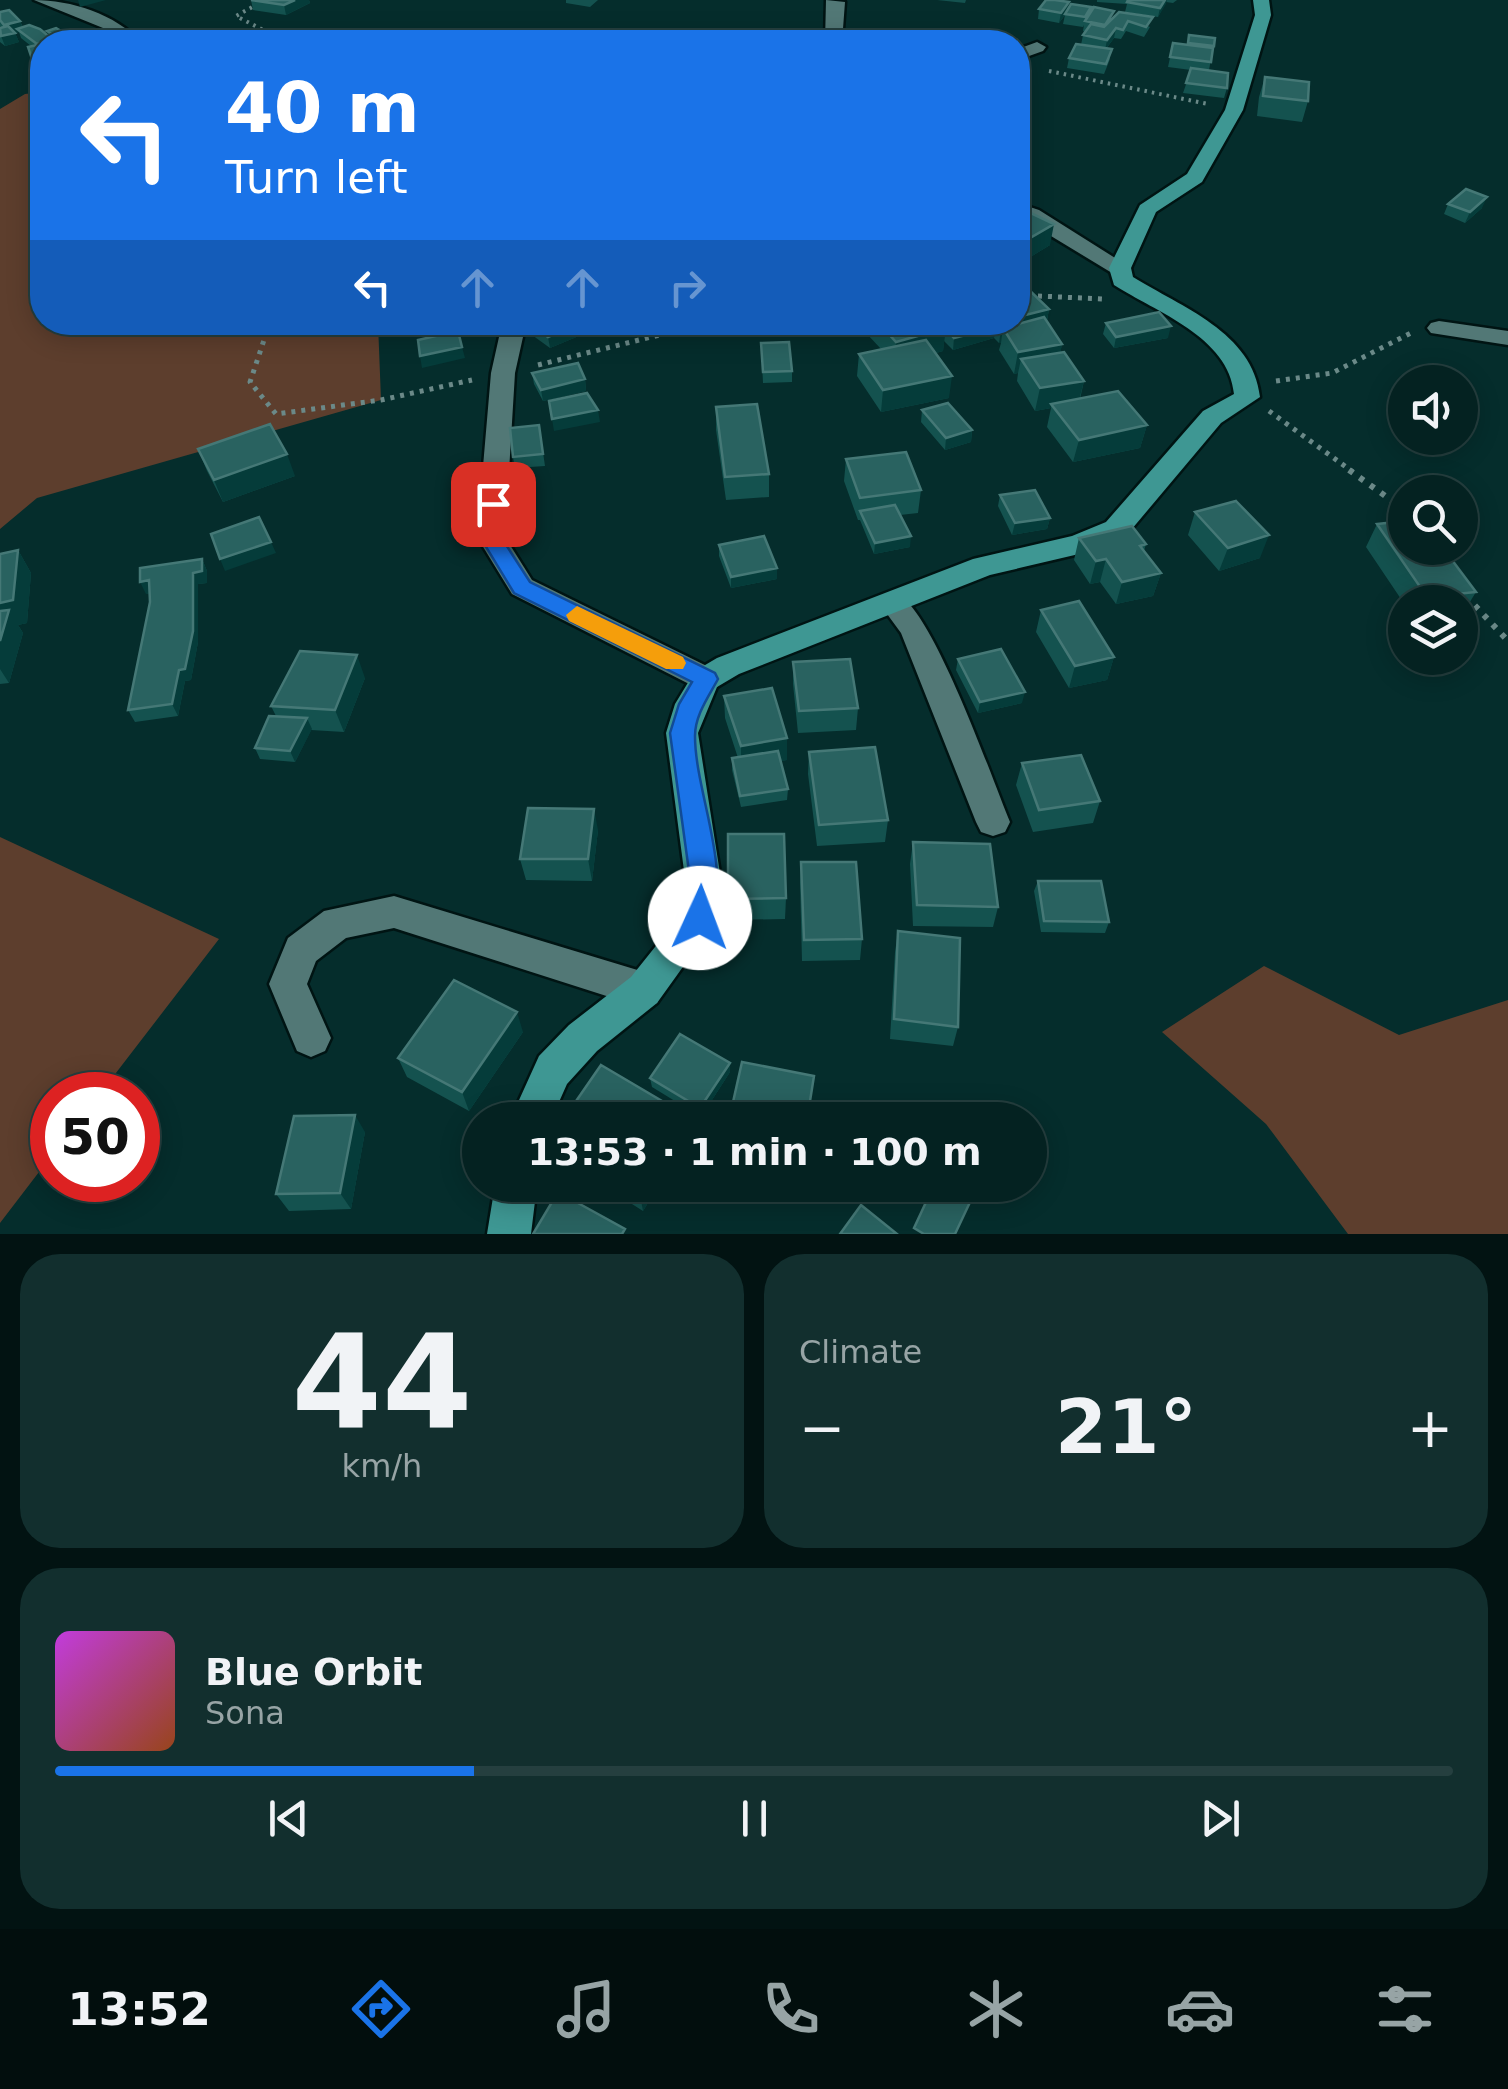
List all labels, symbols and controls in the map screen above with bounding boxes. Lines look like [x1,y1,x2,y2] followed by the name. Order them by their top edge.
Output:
[225,67,420,149] text: 40 m
[60,70,190,200] icon: left
[225,151,408,204] text: Turn left
[345,260,400,315] icon: left
[450,260,505,315] icon: ahead
[555,260,610,315] icon: ahead
[660,260,715,315] icon: right
[1388,365,1478,675] map controls
[1388,365,1478,455] button: sound
[451,462,536,547] pin
[1388,475,1478,565] button: search
[466,477,521,532] icon: arrive
[1388,585,1478,675] button: layers
[648,866,752,970] position arrow
[30,1072,160,1202] speed limit sign: 50
[527,1130,982,1174] text: 13:53 · 1 min · 100 m
[292,1306,472,1458] text: 44
[799,1333,922,1371] text: Climate
[1055,1383,1197,1471] text: 21°
[799,1396,845,1460] text: −
[1407,1396,1453,1460] text: +
[342,1447,422,1485] text: km/h
[205,1650,422,1694] text: Blue Orbit
[205,1694,285,1732] text: Sona
[261,1791,316,1846] icon: previous
[727,1791,782,1846] icon: pause
[1193,1791,1248,1846] icon: next
[346,1974,416,2044] icon: directions
[551,1974,621,2044] icon: music
[756,1974,826,2044] icon: phone
[961,1974,1031,2044] icon: climate
[1165,1974,1235,2044] icon: car
[1370,1974,1440,2044] icon: filters
[67,1983,211,2036] text: 13:52

